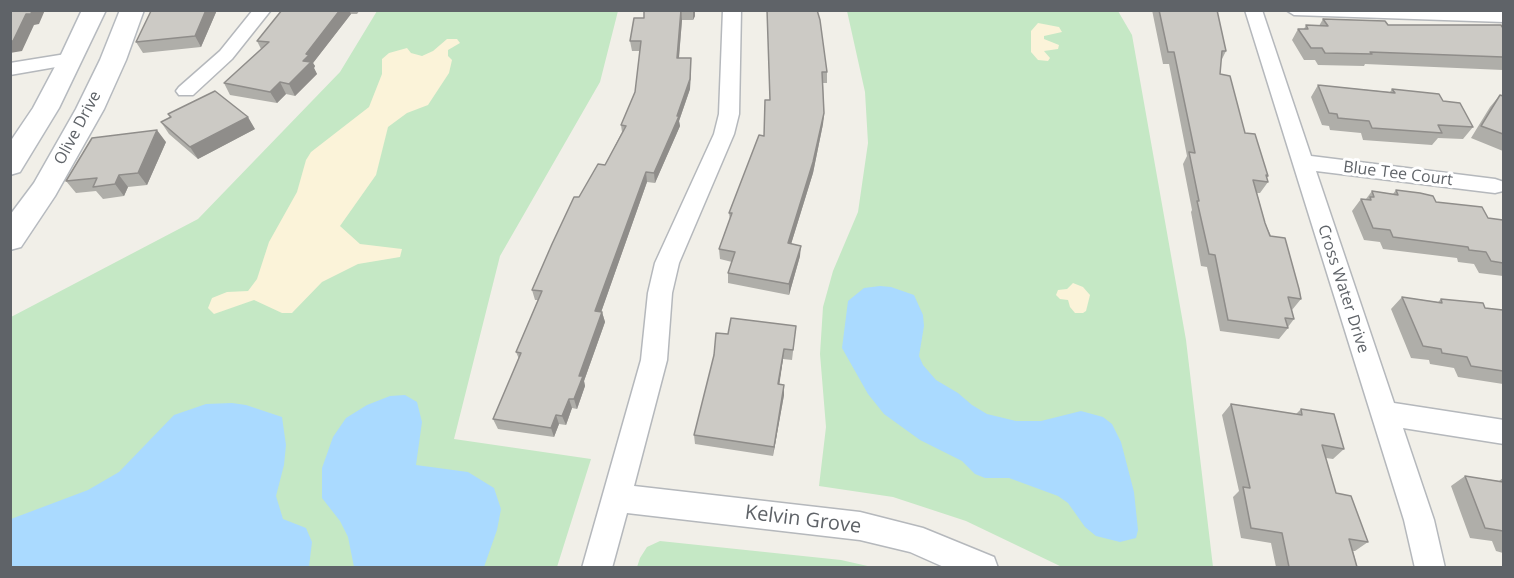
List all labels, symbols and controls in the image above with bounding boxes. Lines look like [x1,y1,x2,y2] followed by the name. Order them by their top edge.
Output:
[51,88,105,168] street label: Olive Drive
[1342,158,1454,190] street label: Blue Tee Court
[1313,222,1373,356] street label: Cross Water Drive
[743,501,863,539] street label: Kelvin Grove

